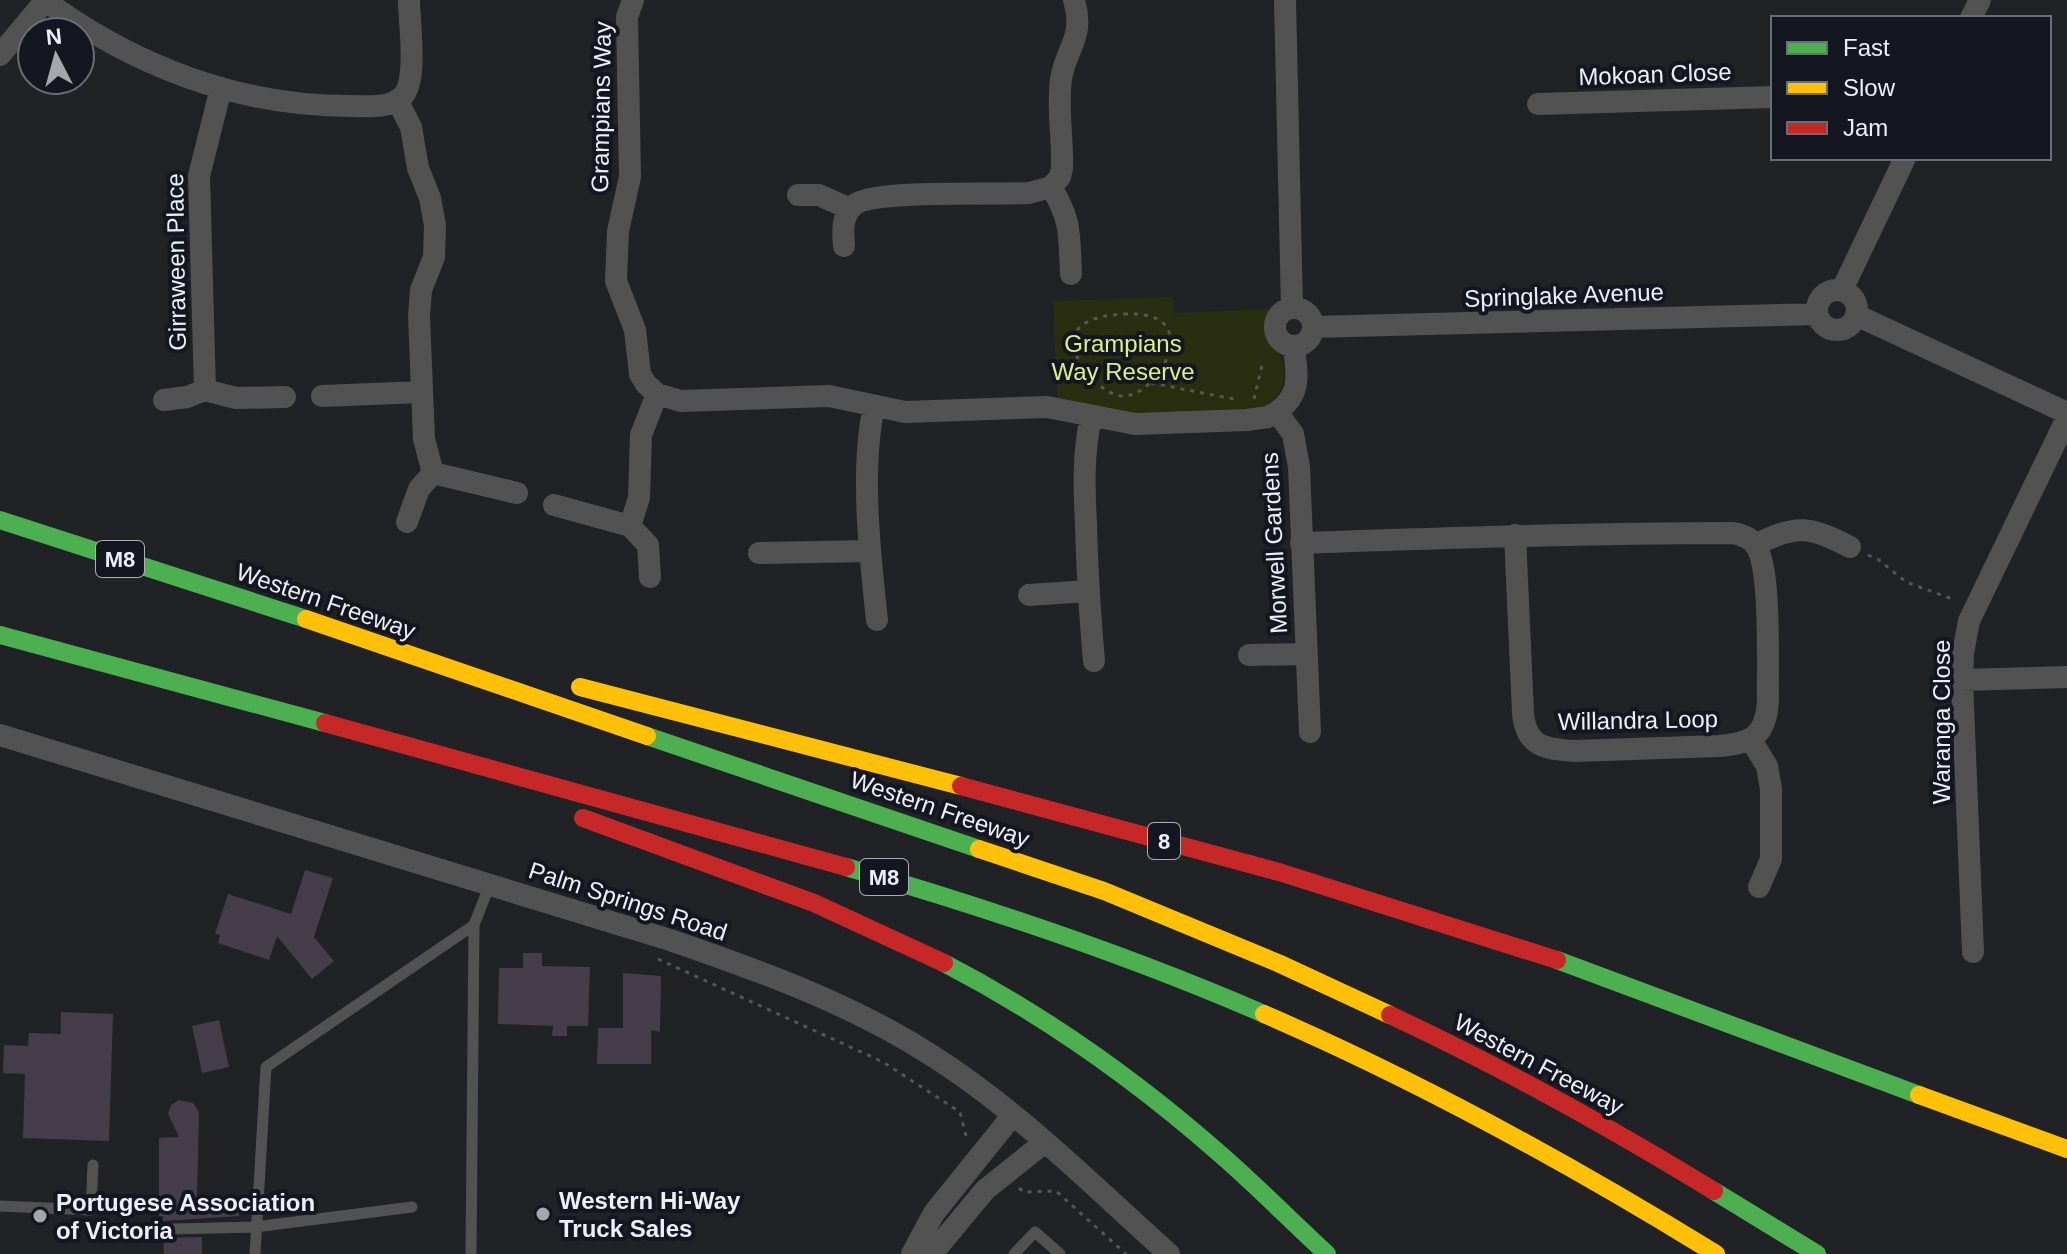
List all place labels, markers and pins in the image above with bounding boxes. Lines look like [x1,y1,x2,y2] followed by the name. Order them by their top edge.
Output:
[559,1187,741,1242] place label: Western Hi-Way Truck Sales
[56,1189,315,1244] place label: Portugese Association of Victoria
[534,1205,552,1223] marker: Western Hi-Way Truck Sales
[31,1207,49,1225] marker: Portugese Association of Victoria

